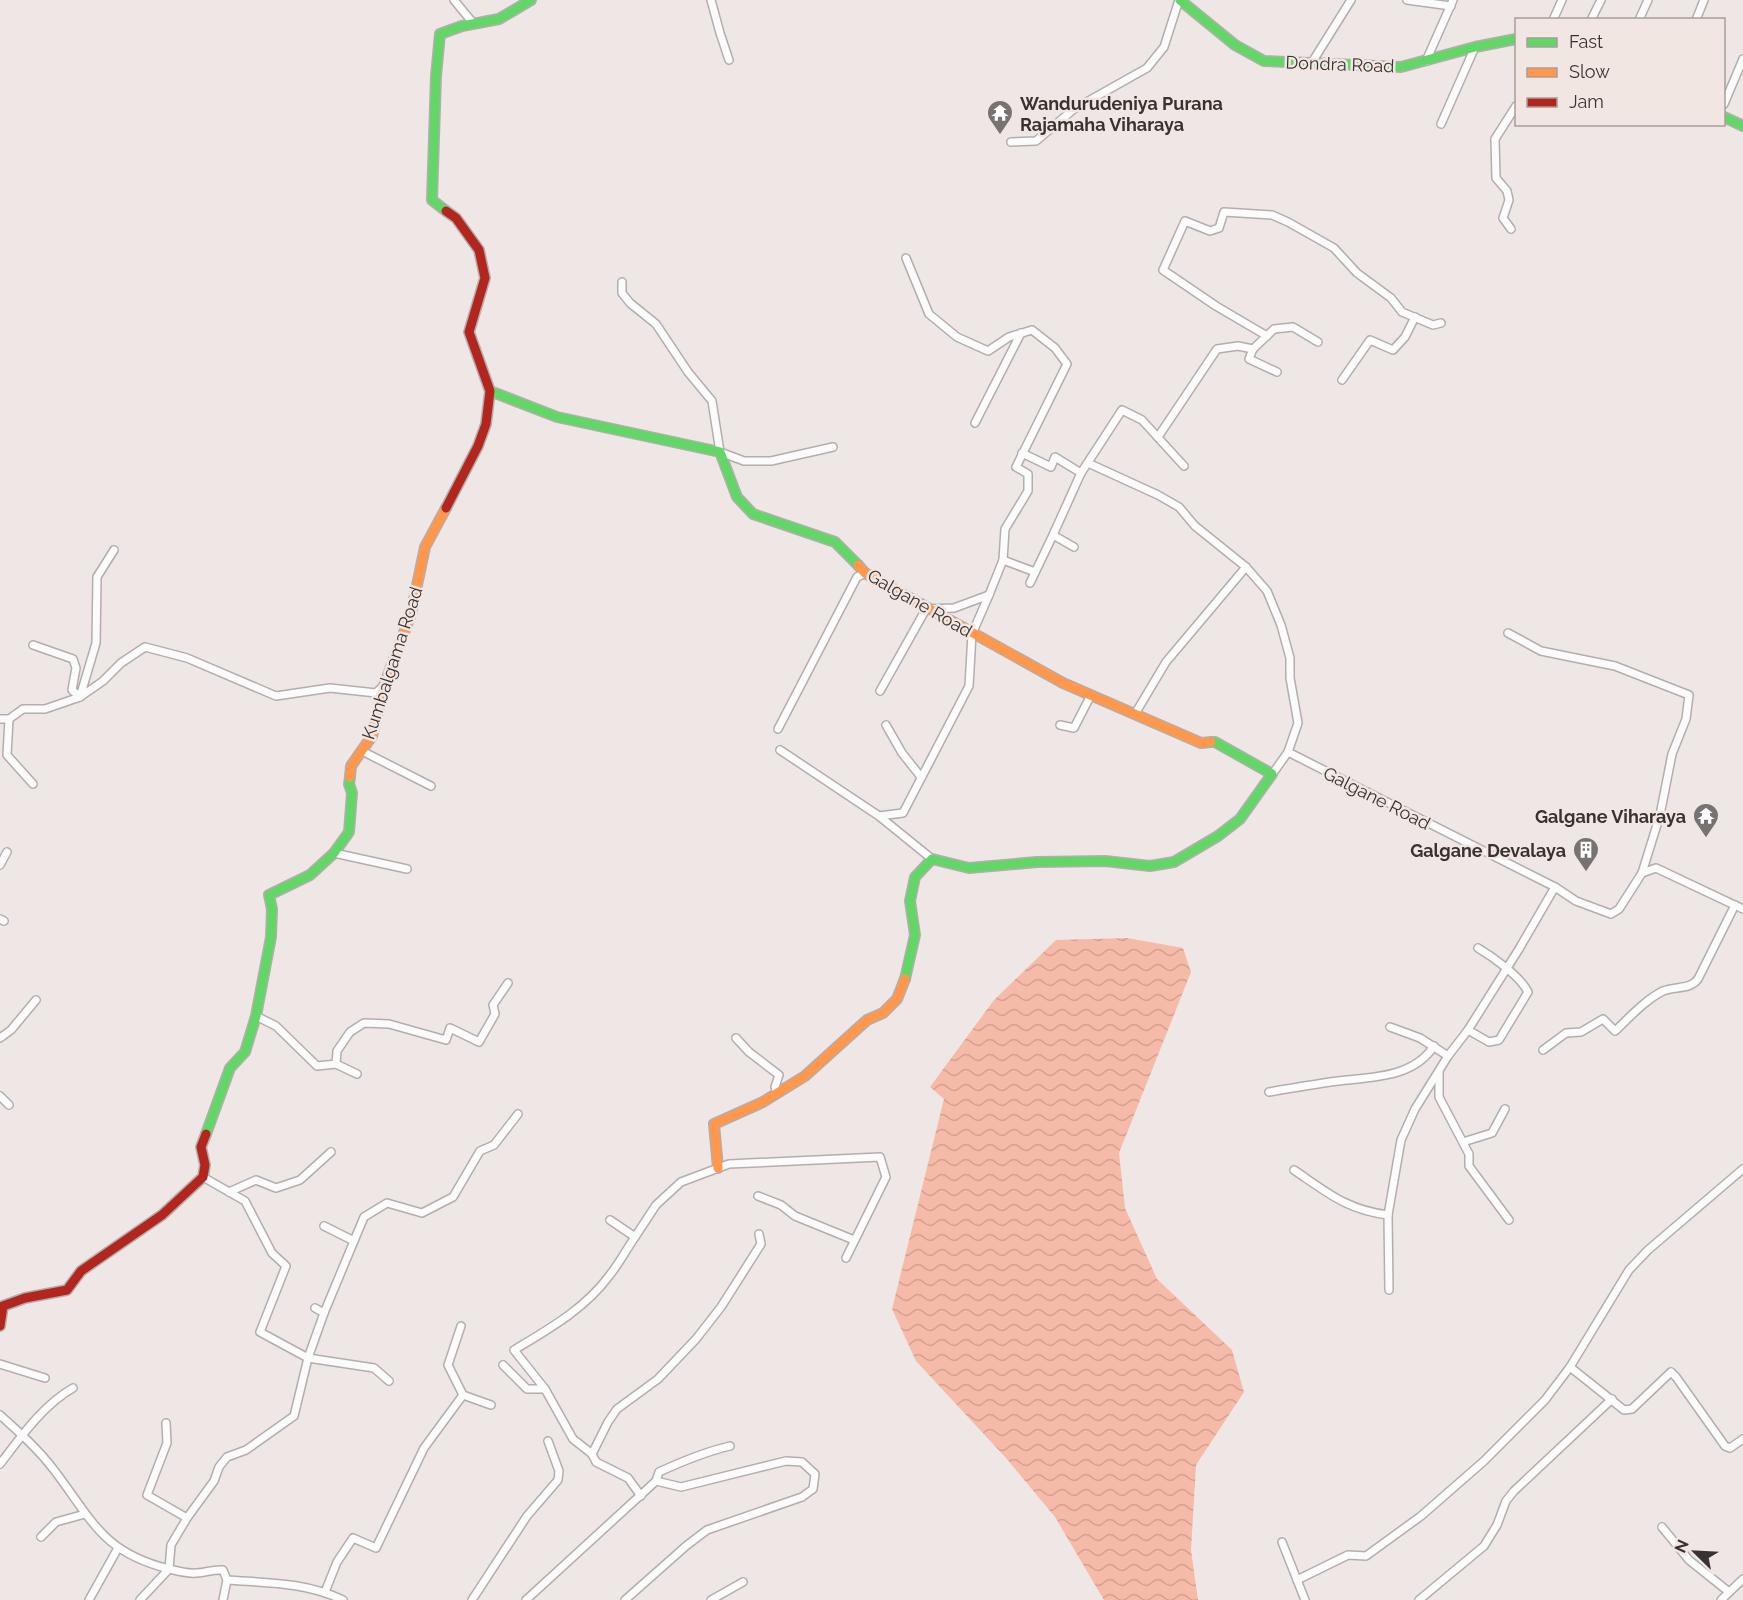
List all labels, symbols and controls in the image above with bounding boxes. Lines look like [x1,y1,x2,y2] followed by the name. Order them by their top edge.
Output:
[1515,18,1725,126] legend
[1569,31,1603,52] text: Fast
[1285,52,1395,76] street label: Dondra Road
[1569,61,1610,82] text: Slow
[1569,91,1604,112] text: Jam
[1020,93,1223,135] place label: Wandurudeniya Purana Rajamaha Viharaya
[985,98,1015,136] temple icon: Wandurudeniya Purana Rajamaha Viharaya
[864,565,976,641] street label: Galgane Road
[357,584,427,742] street label: Kumbalgama Road
[1320,762,1434,834] street label: Galgane Road
[1691,801,1721,839] temple icon: Galgane Viharaya
[1535,806,1686,827] place label: Galgane Viharaya
[1571,835,1601,873] building icon: Galgane Devalaya
[1410,840,1566,861] place label: Galgane Devalaya
[1665,1522,1725,1582] north arrow
[1671,1537,1693,1556] text: N

